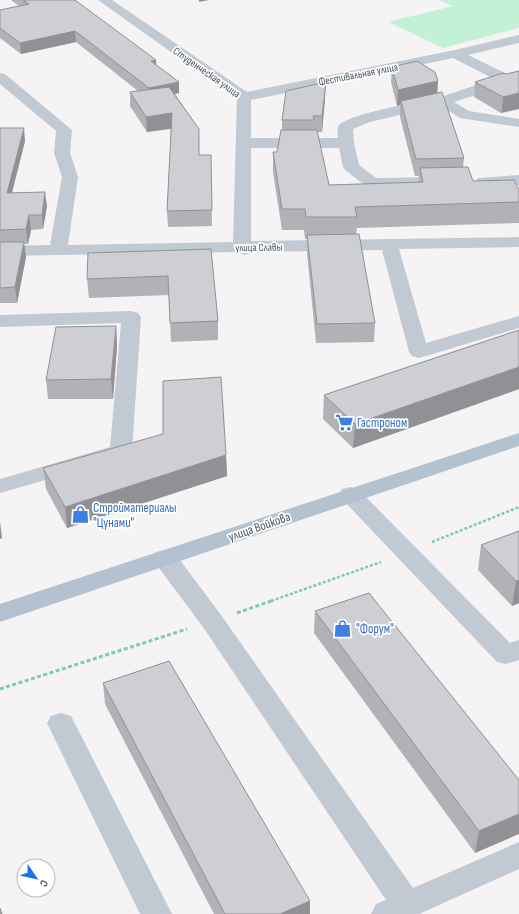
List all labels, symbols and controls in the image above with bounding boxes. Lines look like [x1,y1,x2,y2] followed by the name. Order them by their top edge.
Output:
[171,44,243,100] street label: Студенческая улица
[317,60,399,89] street label: Фестивальная улица
[235,241,283,254] street label: улица Славы
[334,412,354,432] supermarket icon: Гастроном
[357,415,407,431] place label: Гастроном
[93,500,176,531] place label: Стройматериалы "Цунами"
[70,504,90,524] shop icon: Стройматериалы "Цунами"
[226,509,292,545] street label: улица Войкова
[333,618,353,638] shop icon: "Форум"
[356,621,394,637] place label: "Форум"
[16,858,56,898] north arrow
[37,877,51,890] text: С

